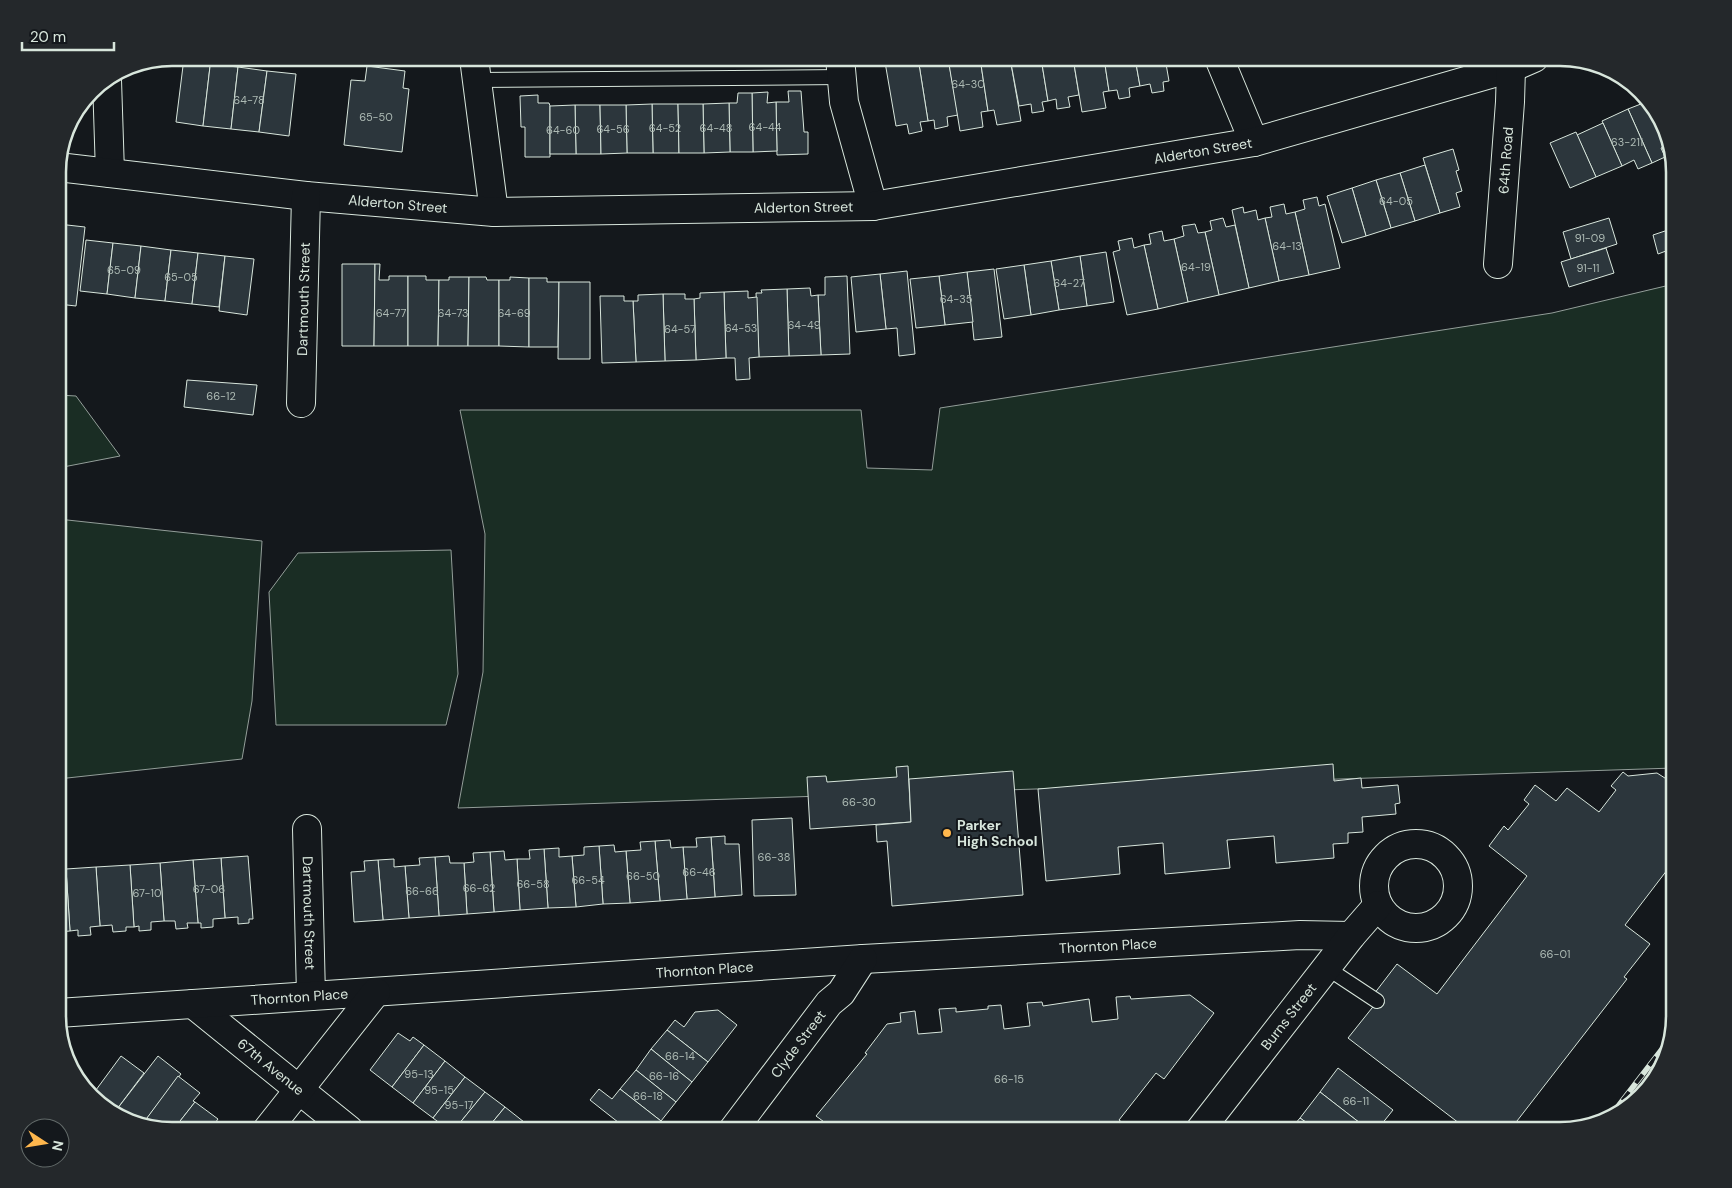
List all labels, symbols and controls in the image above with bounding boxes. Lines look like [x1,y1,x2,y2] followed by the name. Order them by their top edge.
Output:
[22,20,115,52] scale bar
[30,27,66,47] text: 20 m
[951,77,985,91] house number: 64-30
[233,93,265,107] house number: 64-78
[359,110,393,124] house number: 65-50
[749,120,782,134] house number: 64-44
[649,121,681,135] house number: 64-52
[700,121,732,135] house number: 64-48
[596,122,630,136] house number: 64-56
[546,123,580,137] house number: 64-60
[1494,126,1517,194] street label: 64th Road
[1152,133,1253,168] street label: Alderton Street
[1611,135,1643,149] house number: 63-211
[348,191,448,217] street label: Alderton Street
[1379,194,1413,208] house number: 64-05
[754,197,853,217] street label: Alderton Street
[1575,231,1605,245] house number: 91-09
[1272,239,1302,253] house number: 64-13
[293,242,314,356] street label: Dartmouth Street
[1181,260,1211,274] house number: 64-19
[1577,261,1599,275] house number: 91-11
[107,263,141,277] house number: 65-09
[164,270,198,284] house number: 65-05
[1053,276,1085,290] house number: 64-27
[940,292,973,306] house number: 64-35
[376,306,406,320] house number: 64-77
[438,306,468,320] house number: 64-73
[497,306,531,320] house number: 64-69
[787,318,821,332] house number: 64-49
[725,321,757,335] house number: 64-53
[664,322,696,336] house number: 64-57
[206,389,236,403] house number: 66-12
[842,795,876,809] house number: 66-30
[957,816,1038,850] place label: Parker High School
[941,827,953,839] marker: Parker High School
[758,850,790,864] house number: 66-38
[299,856,319,970] street label: Dartmouth Street
[682,865,716,879] house number: 66-46
[626,869,660,883] house number: 66-50
[571,873,605,887] house number: 66-54
[516,877,550,891] house number: 66-58
[463,881,495,895] house number: 66-62
[193,882,225,896] house number: 67-06
[405,884,439,898] house number: 66-66
[132,886,162,900] house number: 67-10
[1059,934,1157,957] street label: Thornton Place
[1540,947,1570,961] house number: 66-01
[655,957,754,982] street label: Thornton Place
[1257,979,1320,1054] street label: Burns Street
[250,985,349,1009] street label: Thornton Place
[767,1006,830,1081] street label: Clyde Street
[234,1034,308,1099] street label: 67th Avenue
[665,1049,695,1063] house number: 66-14
[404,1067,434,1081] house number: 95-13
[649,1069,679,1083] house number: 66-16
[994,1072,1024,1086] house number: 66-15
[424,1083,454,1097] house number: 95-15
[633,1089,663,1103] house number: 66-18
[1343,1094,1369,1108] house number: 66-11
[445,1098,474,1112] house number: 95-17
[20,1118,70,1168] north arrow
[48,1139,68,1153] text: N

